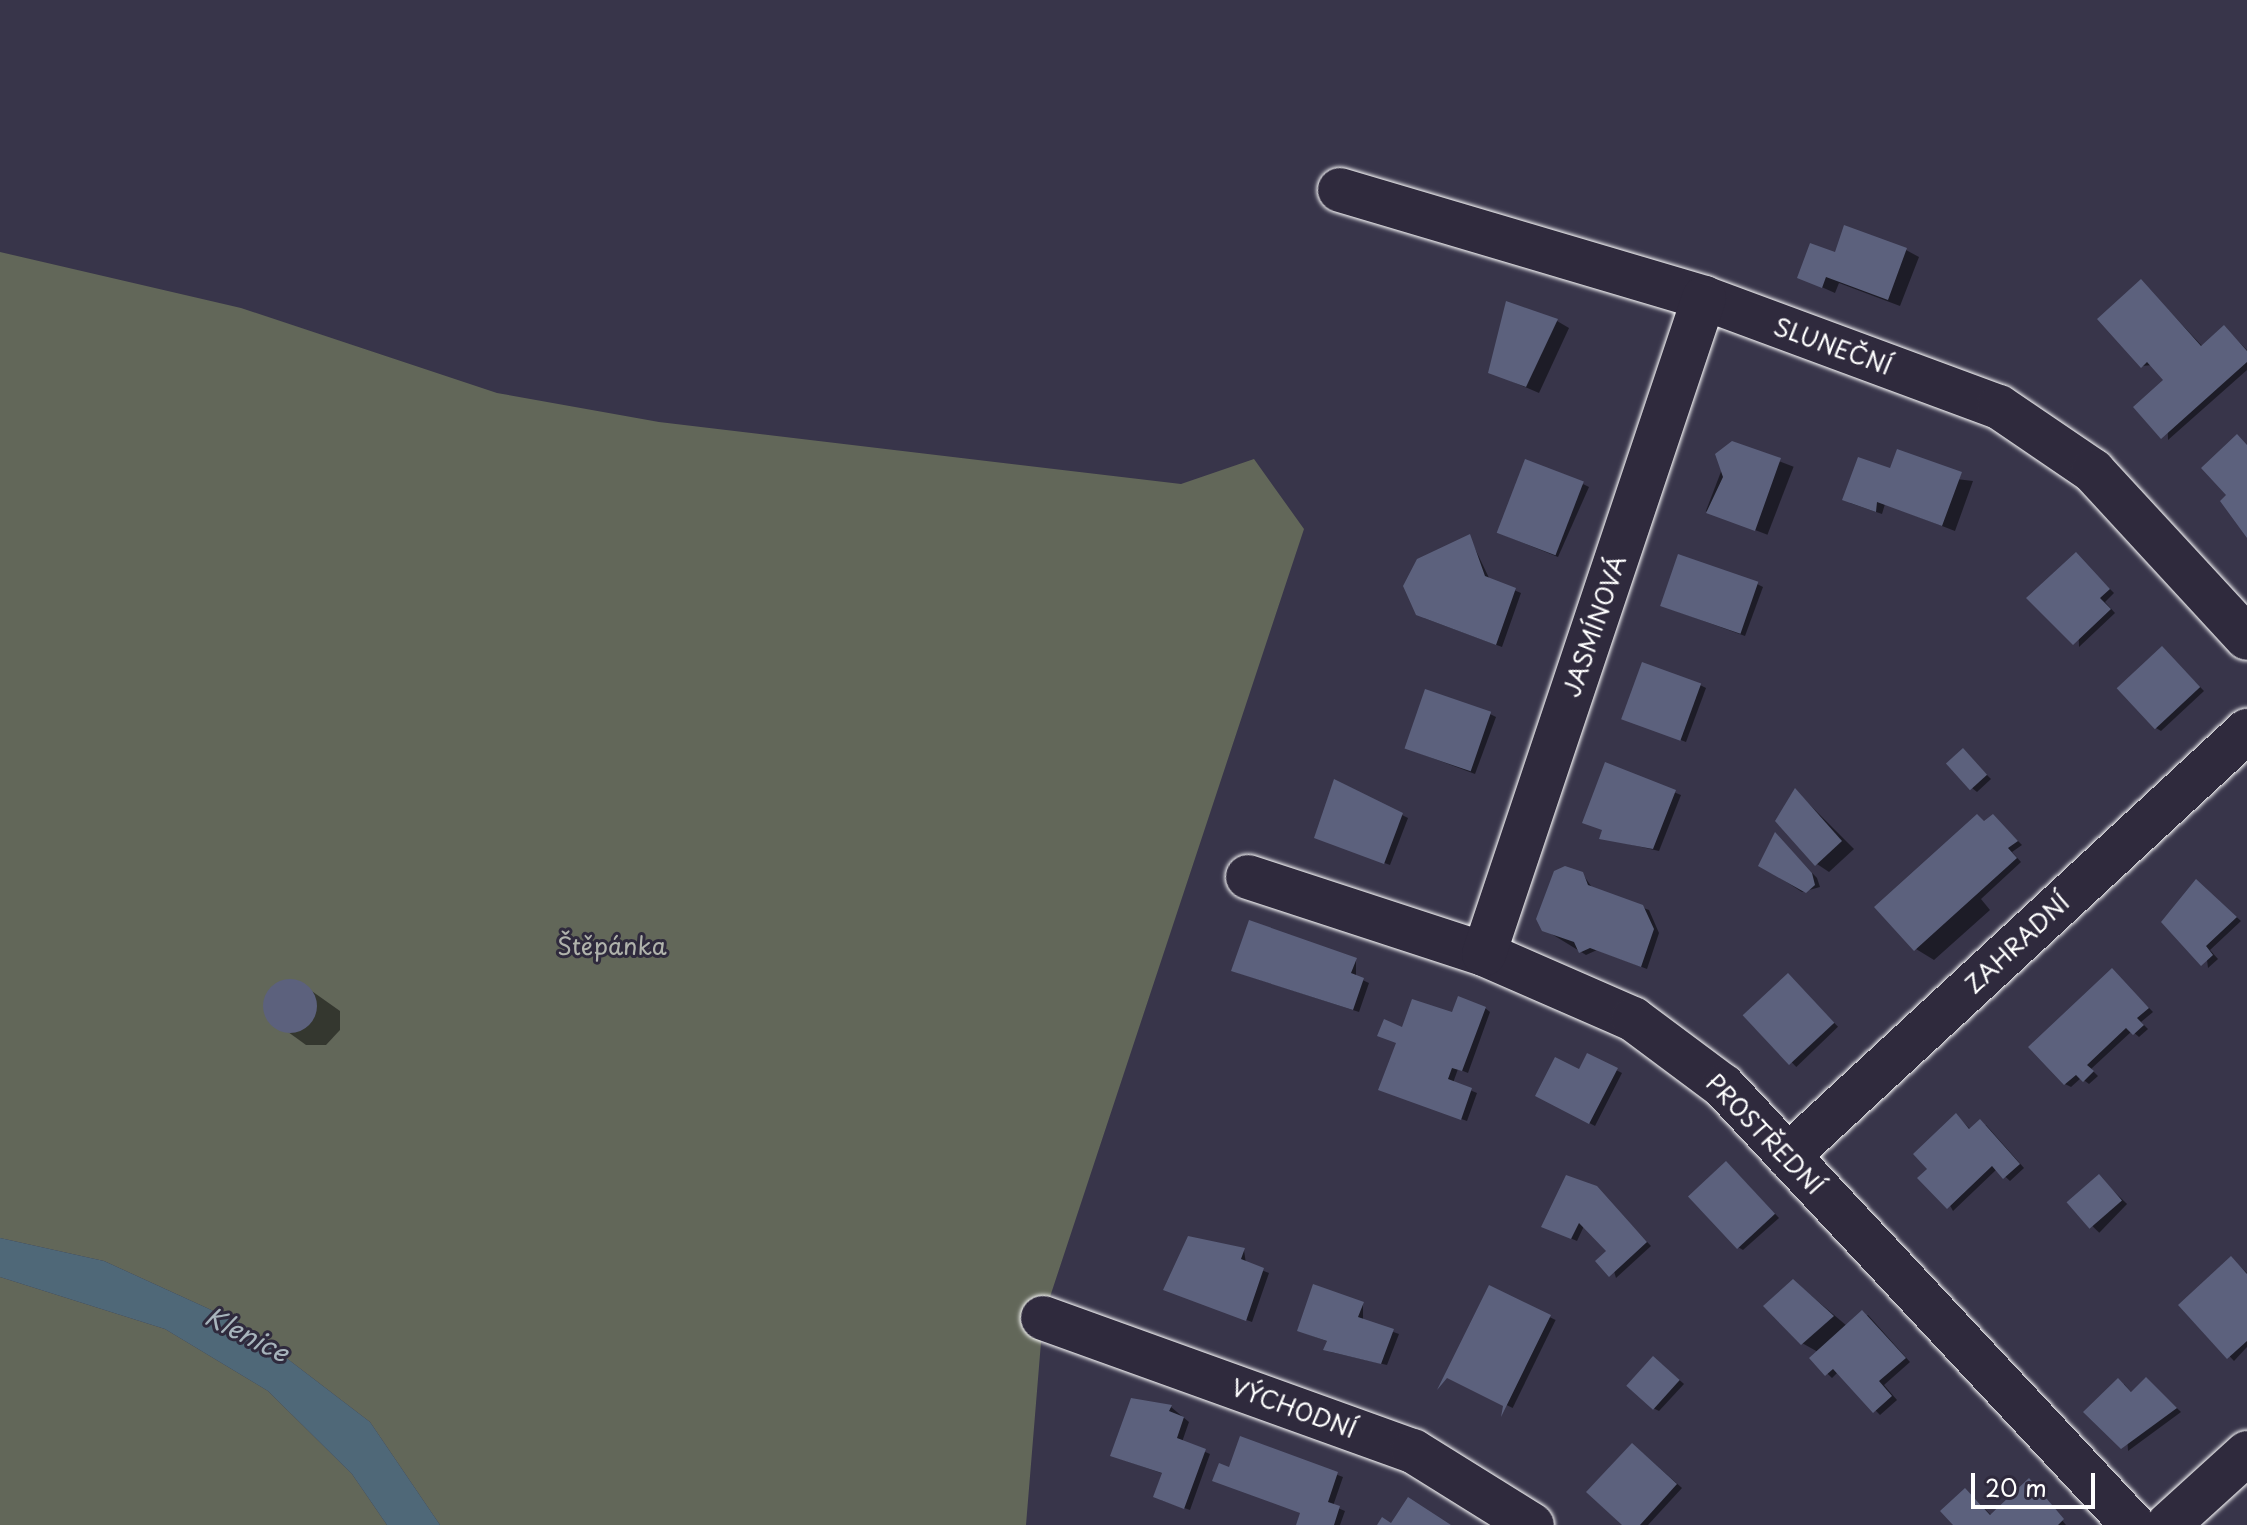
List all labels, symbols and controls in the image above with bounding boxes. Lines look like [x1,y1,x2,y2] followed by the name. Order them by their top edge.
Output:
[1770,311,1896,381] street label: SLUNEČNÍ
[1556,551,1632,701] street label: JASMÍNOVÁ
[1959,887,2075,999] street label: ZAHRADNÍ
[557,932,667,960] park label: Štěpánka
[1700,1068,1830,1200] street label: PROSTŘEDNÍ
[200,1300,294,1368] water label: Klenice
[1228,1372,1360,1444] street label: VÝCHODNÍ
[1975,1457,2099,1507] scale bar
[1985,1469,2047,1505] text: 20 m

